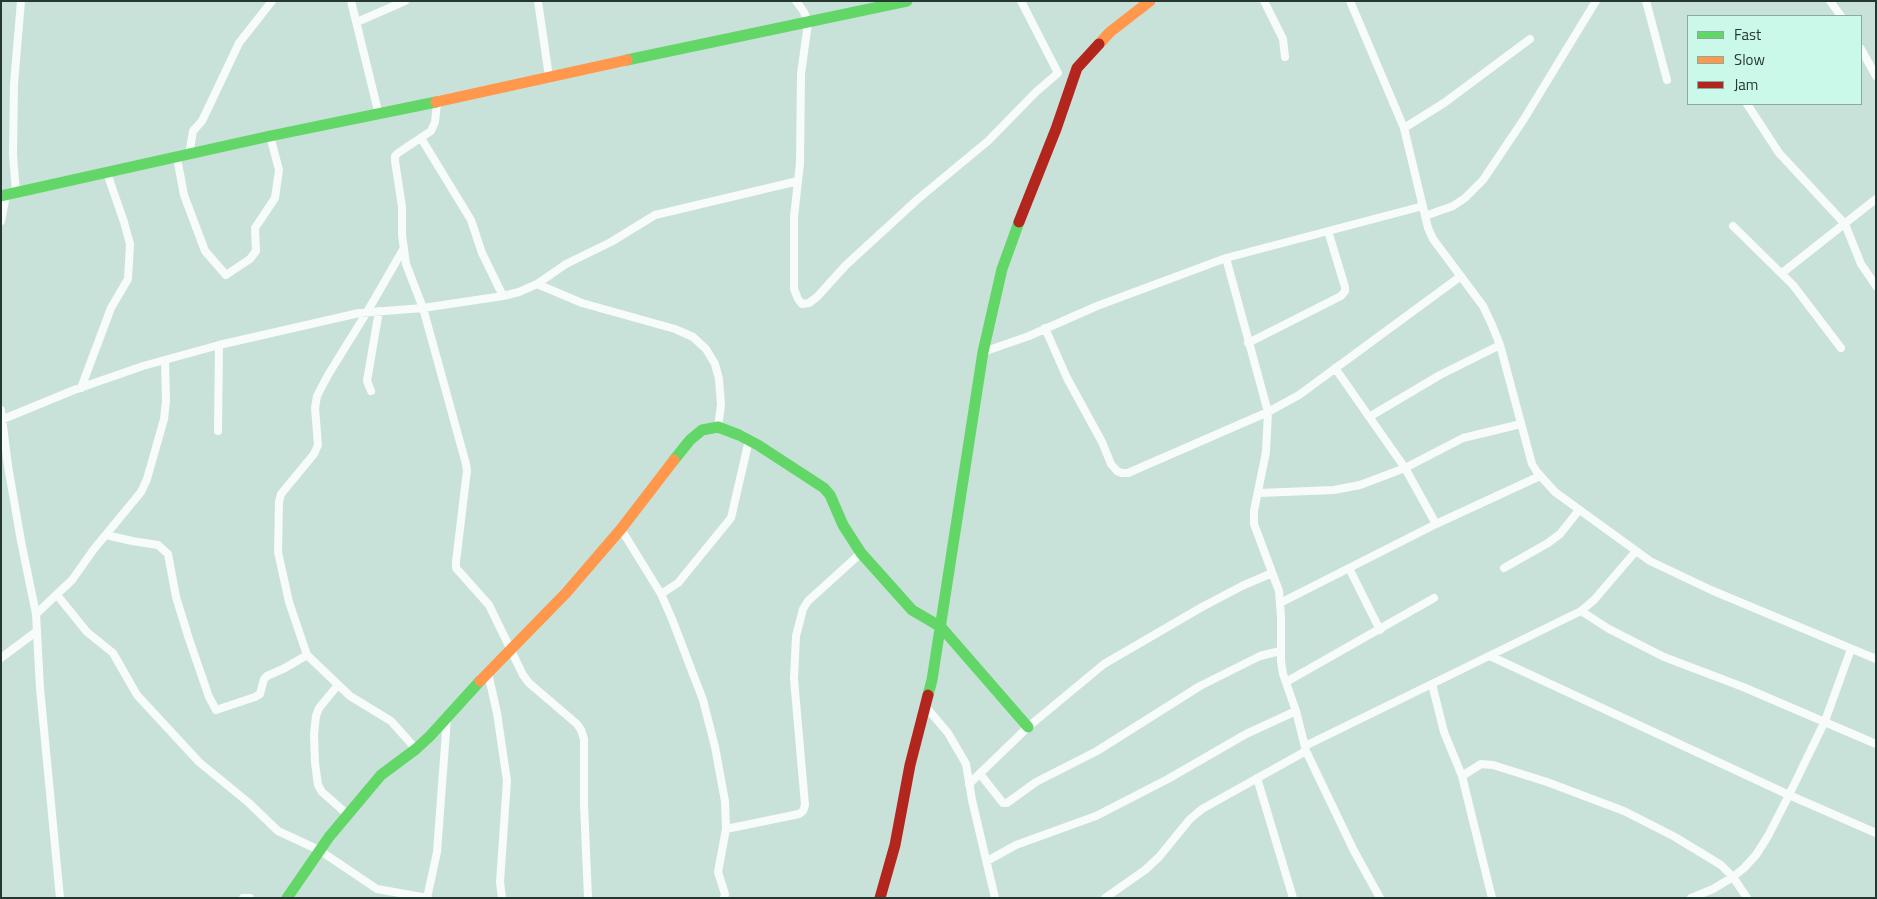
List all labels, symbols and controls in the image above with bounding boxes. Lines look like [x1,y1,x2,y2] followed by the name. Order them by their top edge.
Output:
[1687,15,1862,105] legend
[1734,23,1761,46] text: Fast
[1734,48,1765,71] text: Slow
[1734,73,1758,96] text: Jam

